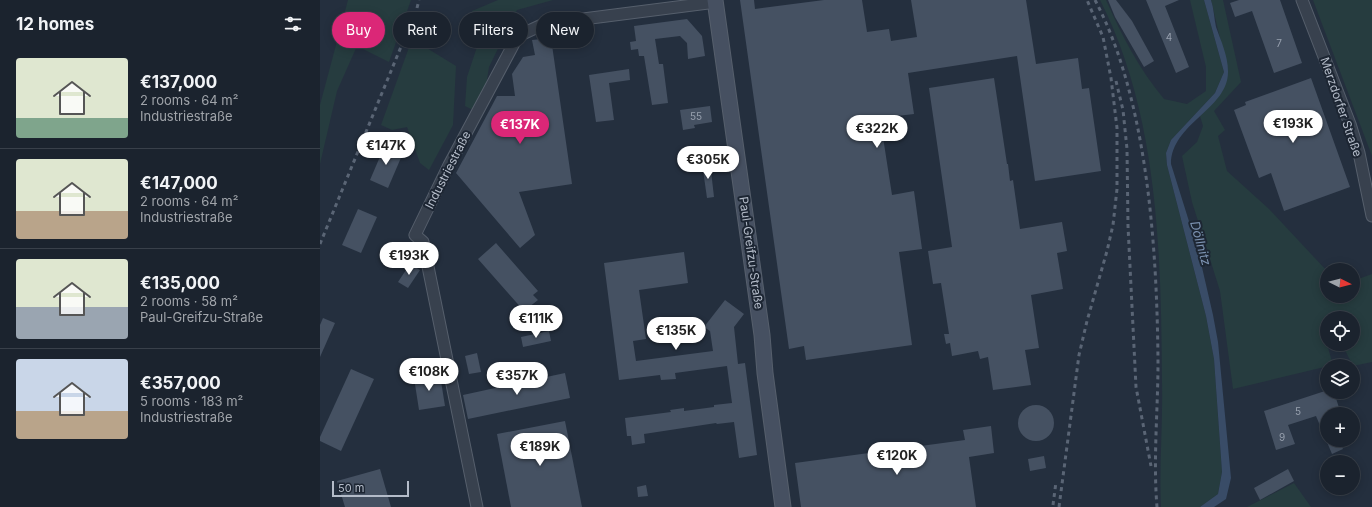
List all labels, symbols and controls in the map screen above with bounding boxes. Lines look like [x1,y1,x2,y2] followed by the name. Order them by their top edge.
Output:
[332,12,385,48] chip: Buy
[393,12,451,48] chip: Rent
[459,12,528,48] chip: Filters
[536,12,594,48] chip: New
[282,13,304,35] icon: filters
[16,14,94,34] text: 12 homes
[1166,31,1172,43] house number: 4
[1276,37,1282,49] house number: 7
[1317,55,1366,159] street label: Merzdorfer Straße
[140,72,217,92] text: €137,000
[48,74,96,122] icon: home
[140,92,238,108] text: 2 rooms · 64 m²
[140,108,233,124] text: Industriestraße
[690,110,702,122] house number: 55
[1265,110,1321,144] pin: €193K
[492,111,548,145] pin: €137K
[849,115,905,149] pin: €322K
[1273,115,1313,131] text: €193K
[500,116,540,132] text: €137K
[855,120,899,136] text: €322K
[421,128,474,211] street label: Industriestraße
[358,132,414,166] pin: €147K
[366,137,406,153] text: €147K
[680,146,736,180] pin: €305K
[686,151,730,167] text: €305K
[140,173,218,193] text: €147,000
[48,175,96,223] icon: home
[140,193,238,209] text: 2 rooms · 64 m²
[736,196,767,310] street label: Paul-Greifzu-Straße
[140,209,233,225] text: Industriestraße
[1187,219,1215,267] water label: Döllnitz
[381,242,437,276] pin: €193K
[389,247,429,263] text: €193K
[1320,263,1360,303] north arrow
[1320,263,1360,495] map controls
[140,273,220,293] text: €135,000
[48,275,96,323] icon: home
[140,293,238,309] text: 2 rooms · 58 m²
[508,305,564,339] pin: €111K
[140,309,263,325] text: Paul-Greifzu-Straße
[518,310,554,326] text: €111K
[1320,311,1360,351] button: locate
[648,317,704,351] pin: €135K
[656,322,696,338] text: €135K
[401,358,457,392] pin: €108K
[1320,359,1360,399] button: layers
[489,362,545,396] pin: €357K
[408,363,450,379] text: €108K
[496,367,538,383] text: €357K
[140,373,221,393] text: €357,000
[48,375,96,423] icon: home
[140,393,243,409] text: 5 rooms · 183 m²
[1295,405,1301,417] house number: 5
[1320,407,1360,447] button: +
[140,409,233,425] text: Industriestraße
[1279,431,1285,443] house number: 9
[512,433,568,467] pin: €189K
[520,438,560,454] text: €189K
[869,442,925,476] pin: €120K
[877,447,917,463] text: €120K
[1320,455,1360,495] button: −
[332,479,409,498] scale bar
[338,481,364,495] text: 50 m

